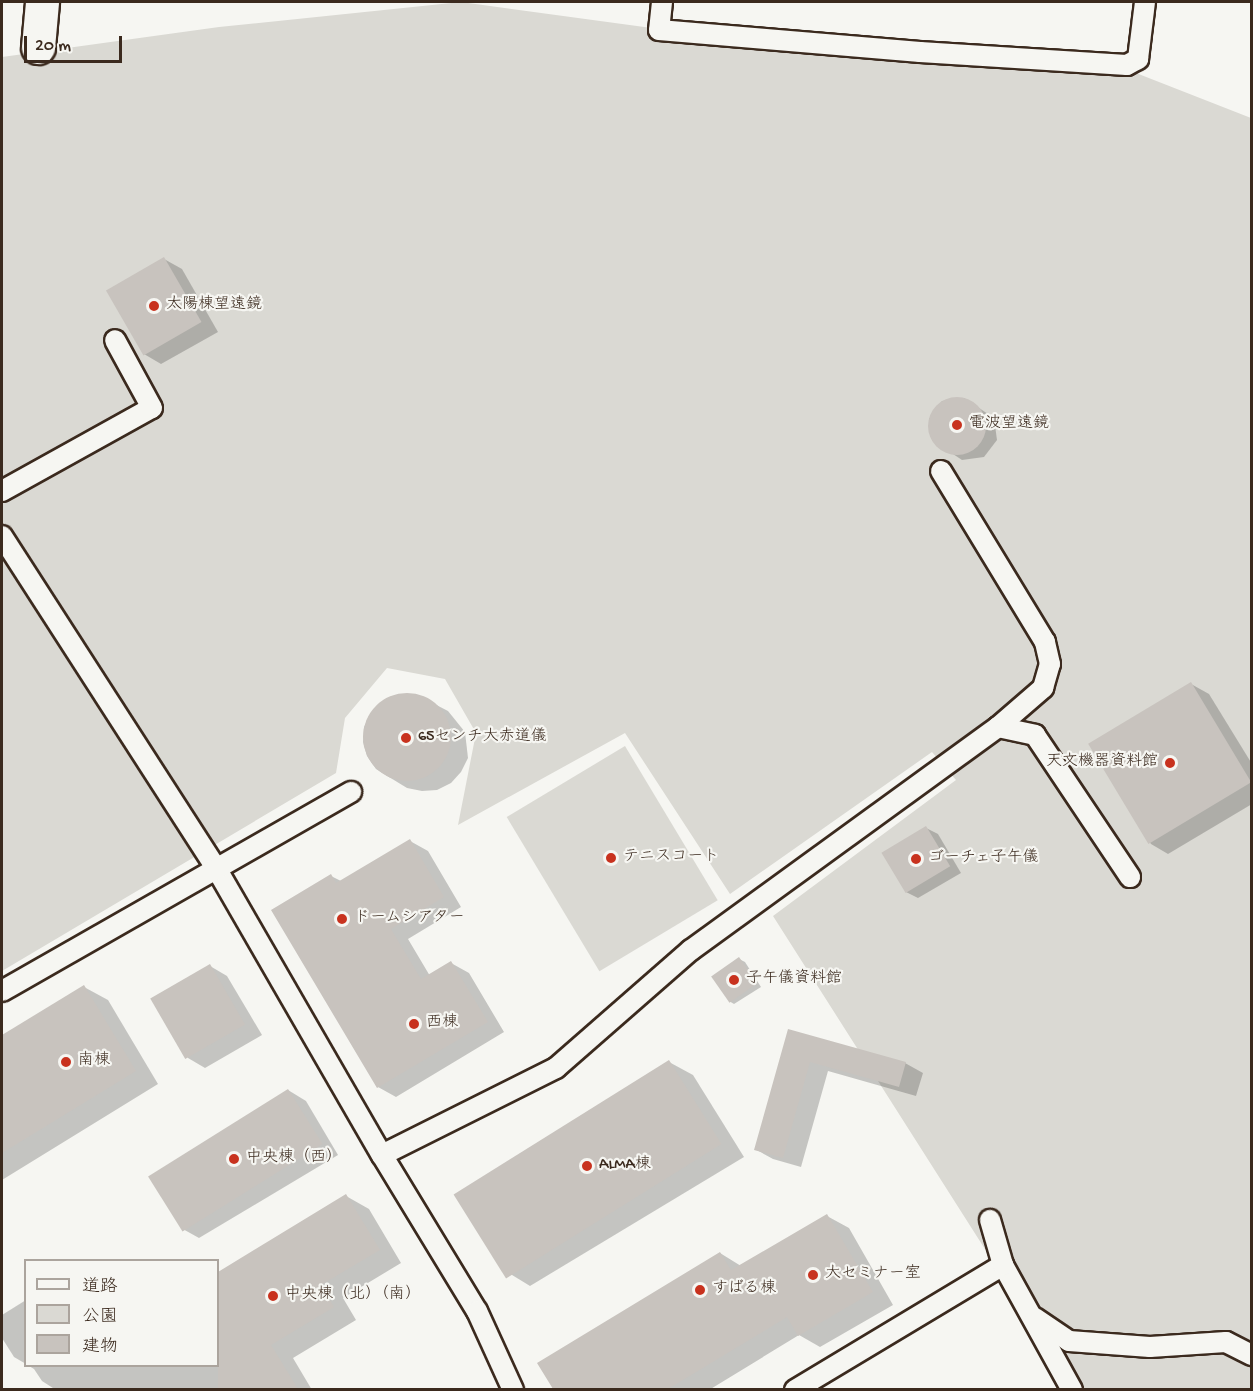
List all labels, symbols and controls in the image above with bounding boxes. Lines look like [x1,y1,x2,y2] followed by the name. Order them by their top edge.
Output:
[27,24,124,62] scale bar
[35,36,71,57] text: 20 m
[166,296,262,316] place label: 太陽棟望遠鏡
[147,299,161,313] marker: 太陽棟望遠鏡
[969,415,1049,435] place label: 電波望遠鏡
[950,418,964,432] marker: 電波望遠鏡
[418,728,547,748] place label: 65センチ大赤道儀
[399,731,413,745] marker: 65センチ大赤道儀
[1046,753,1158,773] place label: 天文機器資料館
[1163,756,1177,770] marker: 天文機器資料館
[623,848,719,868] place label: テニスコート
[928,849,1040,869] place label: ゴーチェ子午儀
[604,851,618,865] marker: テニスコート
[909,852,923,866] marker: ゴーチェ子午儀
[354,909,466,929] place label: ドームシアター
[335,912,349,926] marker: ドームシアター
[746,970,842,990] place label: 子午儀資料館
[727,973,741,987] marker: 子午儀資料館
[426,1014,458,1034] place label: 西棟
[407,1017,421,1031] marker: 西棟
[78,1052,110,1072] place label: 南棟
[59,1055,73,1069] marker: 南棟
[246,1149,342,1169] place label: 中央棟（西）
[227,1152,241,1166] marker: 中央棟（西）
[599,1156,651,1176] place label: ALMA棟
[580,1159,594,1173] marker: ALMA棟
[24,1259,219,1367] legend
[825,1265,921,1285] place label: 大セミナー室
[806,1268,820,1282] marker: 大セミナー室
[82,1277,118,1298] text: 道路
[712,1280,776,1300] place label: すばる棟
[693,1283,707,1297] marker: すばる棟
[285,1286,421,1306] place label: 中央棟（北）（南）
[266,1289,280,1303] marker: 中央棟（北）（南）
[82,1307,118,1328] text: 公園
[82,1337,118,1358] text: 建物

